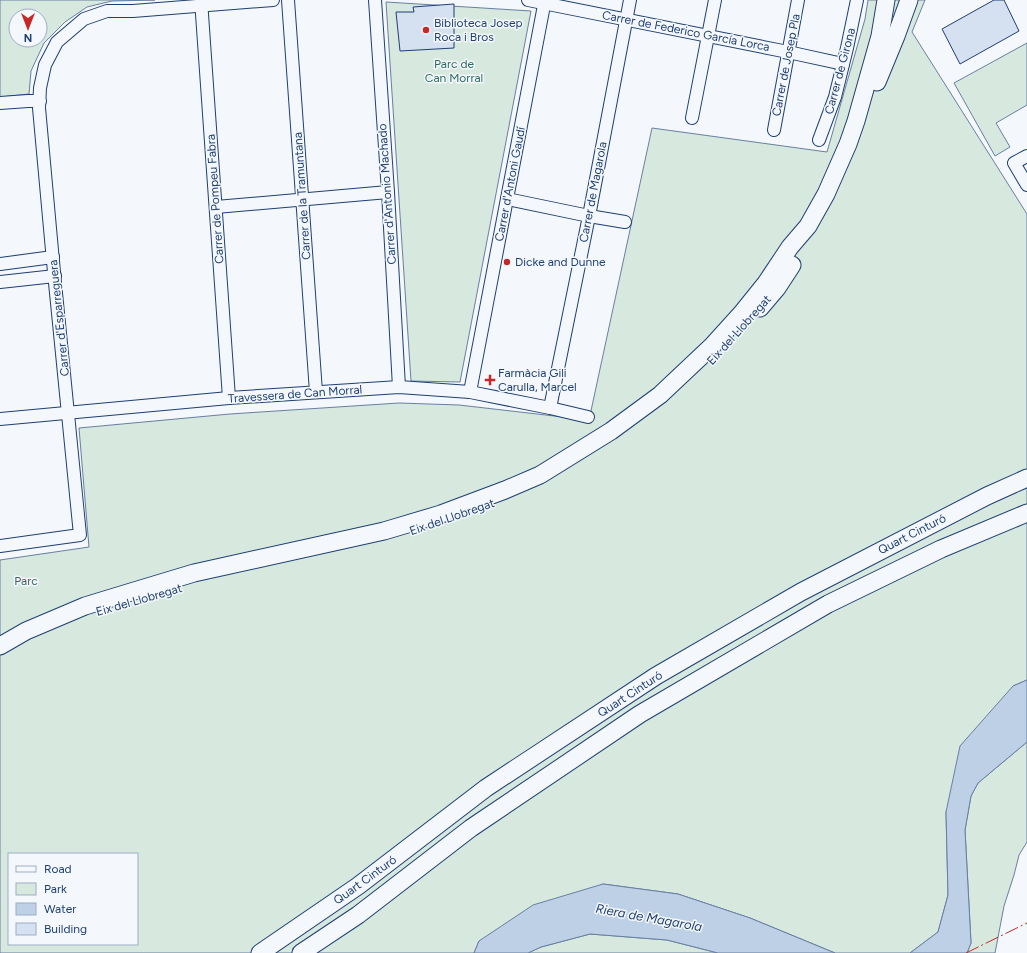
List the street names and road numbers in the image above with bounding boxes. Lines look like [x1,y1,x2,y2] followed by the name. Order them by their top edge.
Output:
[601,8,771,54] street label: Carrer de Federico García Lorca
[769,13,803,117] street label: Carrer de Josep Pla
[822,26,858,116] street label: Carrer de Girona
[375,123,399,265] street label: Carrer d'Antonio Machado
[492,124,528,242] street label: Carrer d'Antoni Gaudí
[291,132,313,260] street label: Carrer de la Tramuntana
[203,134,227,264] street label: Carrer de Pompeu Fabra
[576,140,610,244] street label: Carrer de Magarola
[46,259,72,377] street label: Carrer d'Esparreguera
[704,292,774,368] street label: Eix del Llobregat
[227,382,363,406] street label: Travessera de Can Morral
[408,496,497,538] street label: Eix del Llobregat
[876,511,948,557] street label: Quart Cinturó
[94,581,184,619] street label: Eix del Llobregat
[595,668,665,720] street label: Quart Cinturó
[331,853,399,907] street label: Quart Cinturó

